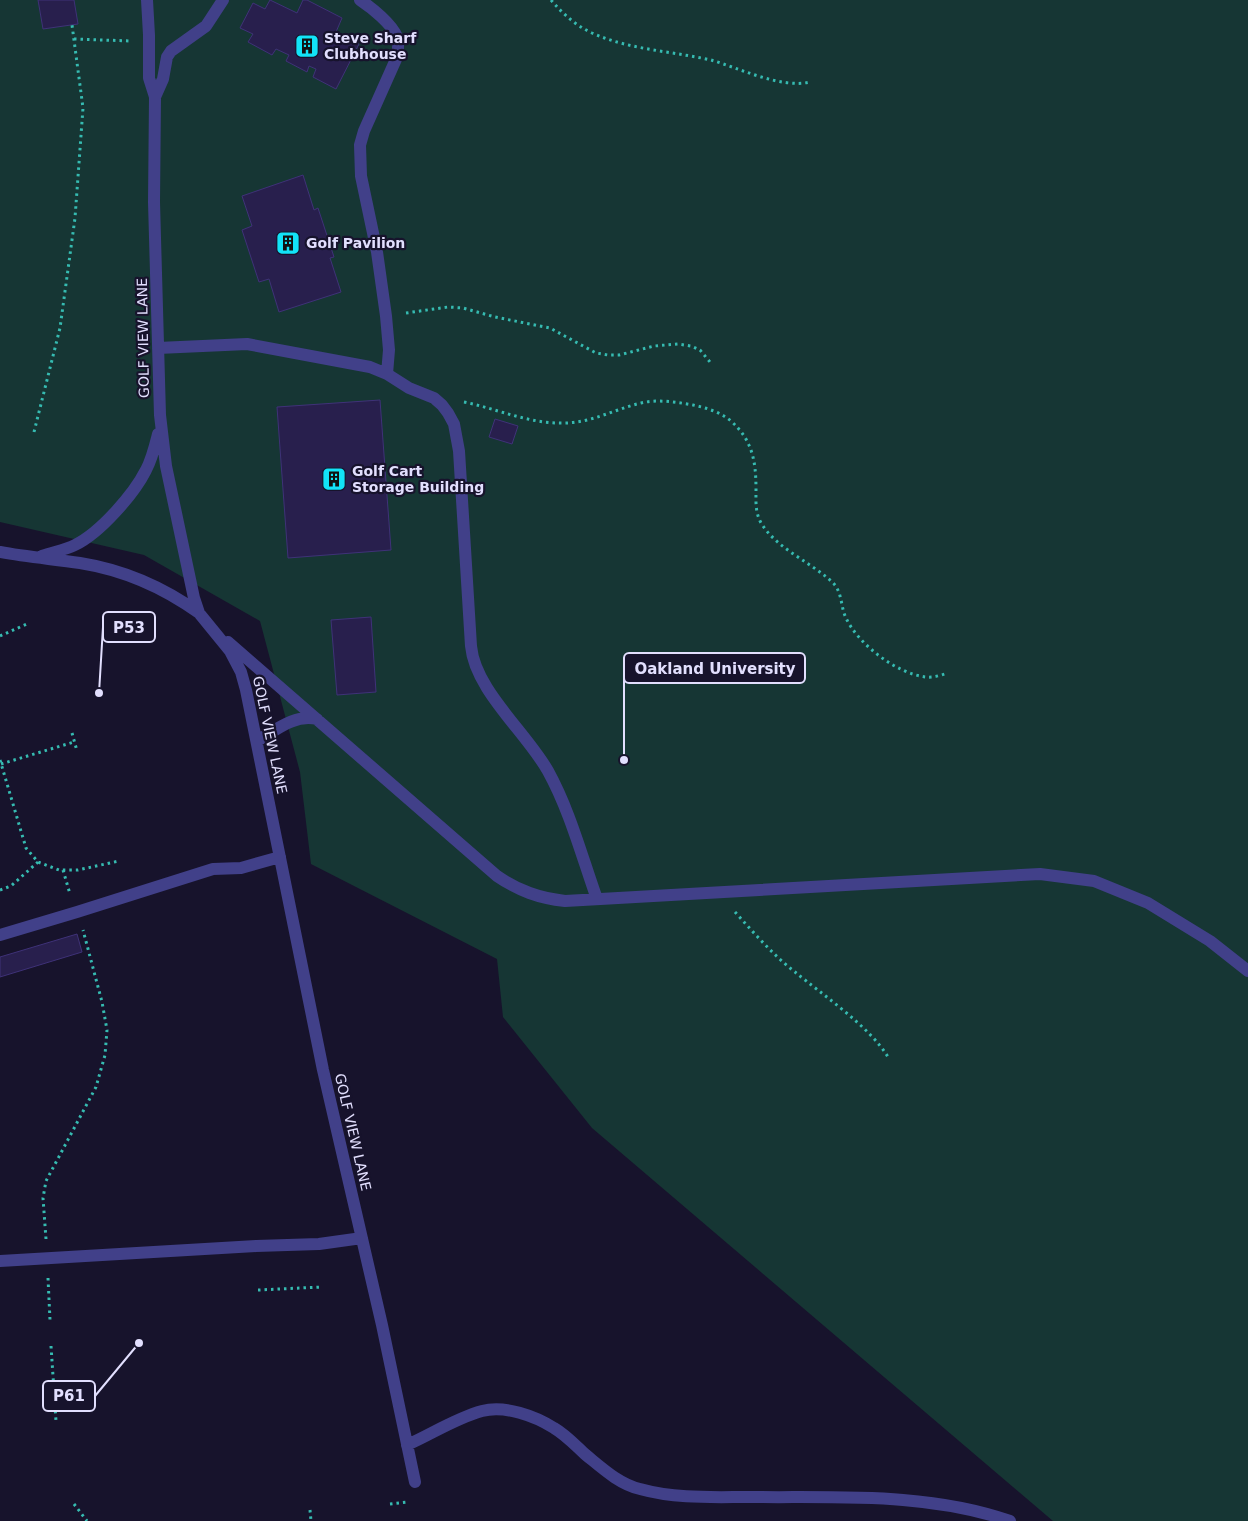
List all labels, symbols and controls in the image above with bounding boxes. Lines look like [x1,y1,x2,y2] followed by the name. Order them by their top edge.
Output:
[324,30,417,62] place label: Steve Sharf Clubhouse
[294,33,320,59] building icon: Steve Sharf Clubhouse
[275,230,301,256] building icon: Golf Pavilion
[306,235,405,251] place label: Golf Pavilion
[134,278,152,398] street label: GOLF VIEW LANE
[352,463,484,495] place label: Golf Cart Storage Building
[321,466,347,492] building icon: Golf Cart Storage Building
[103,612,155,642] callout: P53
[113,619,145,637] text: P53
[624,653,805,683] callout: Oakland University
[634,660,796,678] text: Oakland University
[250,675,290,795] street label: GOLF VIEW LANE
[332,1072,374,1192] street label: GOLF VIEW LANE
[43,1381,95,1411] callout: P61
[53,1387,85,1405] text: P61

